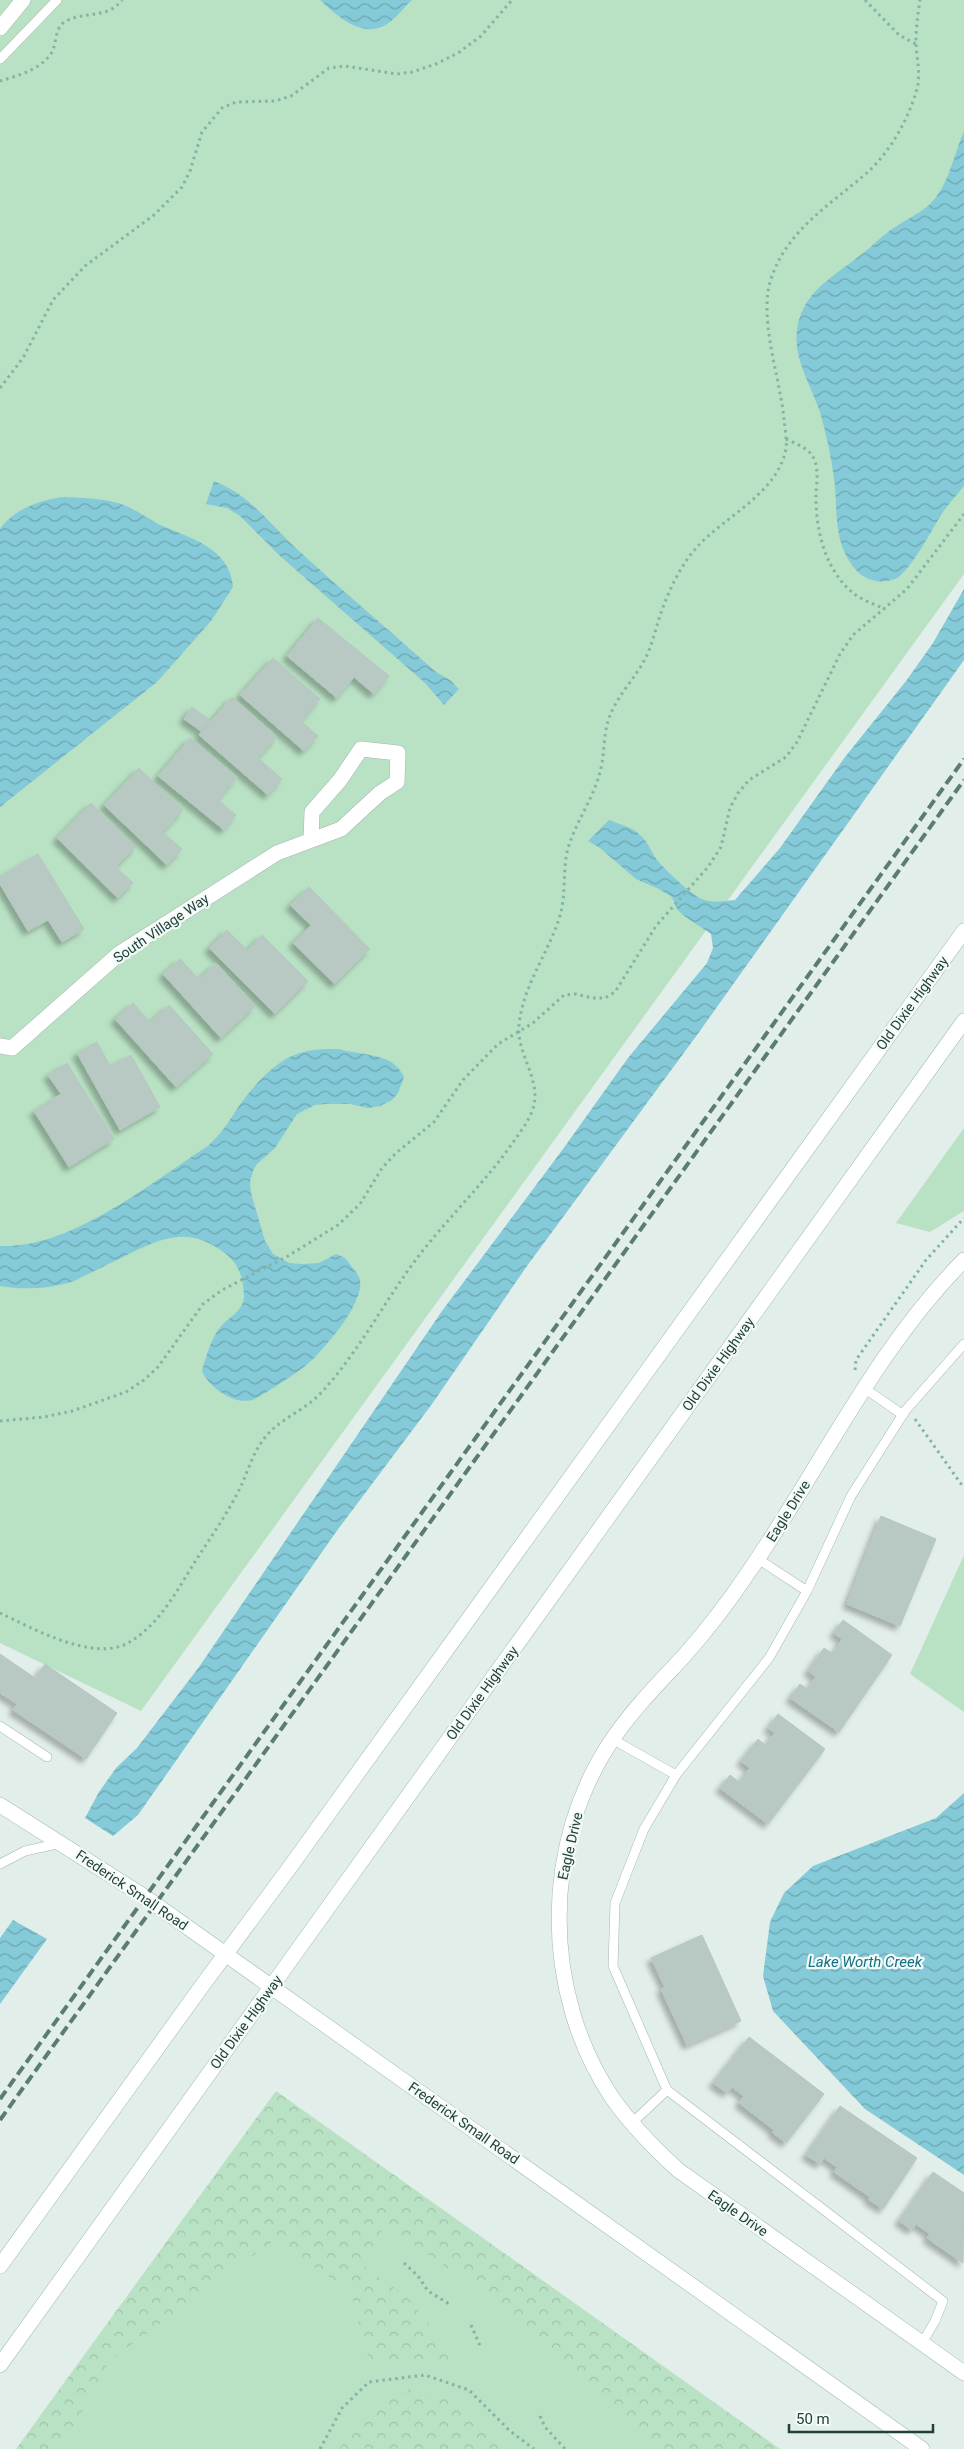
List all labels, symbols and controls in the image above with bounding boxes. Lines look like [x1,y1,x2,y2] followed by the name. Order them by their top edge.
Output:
[110,890,212,966] street label: South Village Way
[873,953,952,1053] street label: Old Dixie Highway
[679,1314,758,1414] street label: Old Dixie Highway
[763,1477,813,1545] street label: Eagle Drive
[443,1643,522,1743] street label: Old Dixie Highway
[554,1810,586,1882] street label: Eagle Drive
[73,1847,191,1933] street label: Frederick Small Road
[808,1953,923,1971] water label: Lake Worth Creek
[207,1972,286,2072] street label: Old Dixie Highway
[406,2079,522,2167] street label: Frederick Small Road
[705,2187,771,2239] street label: Eagle Drive
[789,2402,933,2434] scale bar
[796,2410,830,2428] text: 50 m

